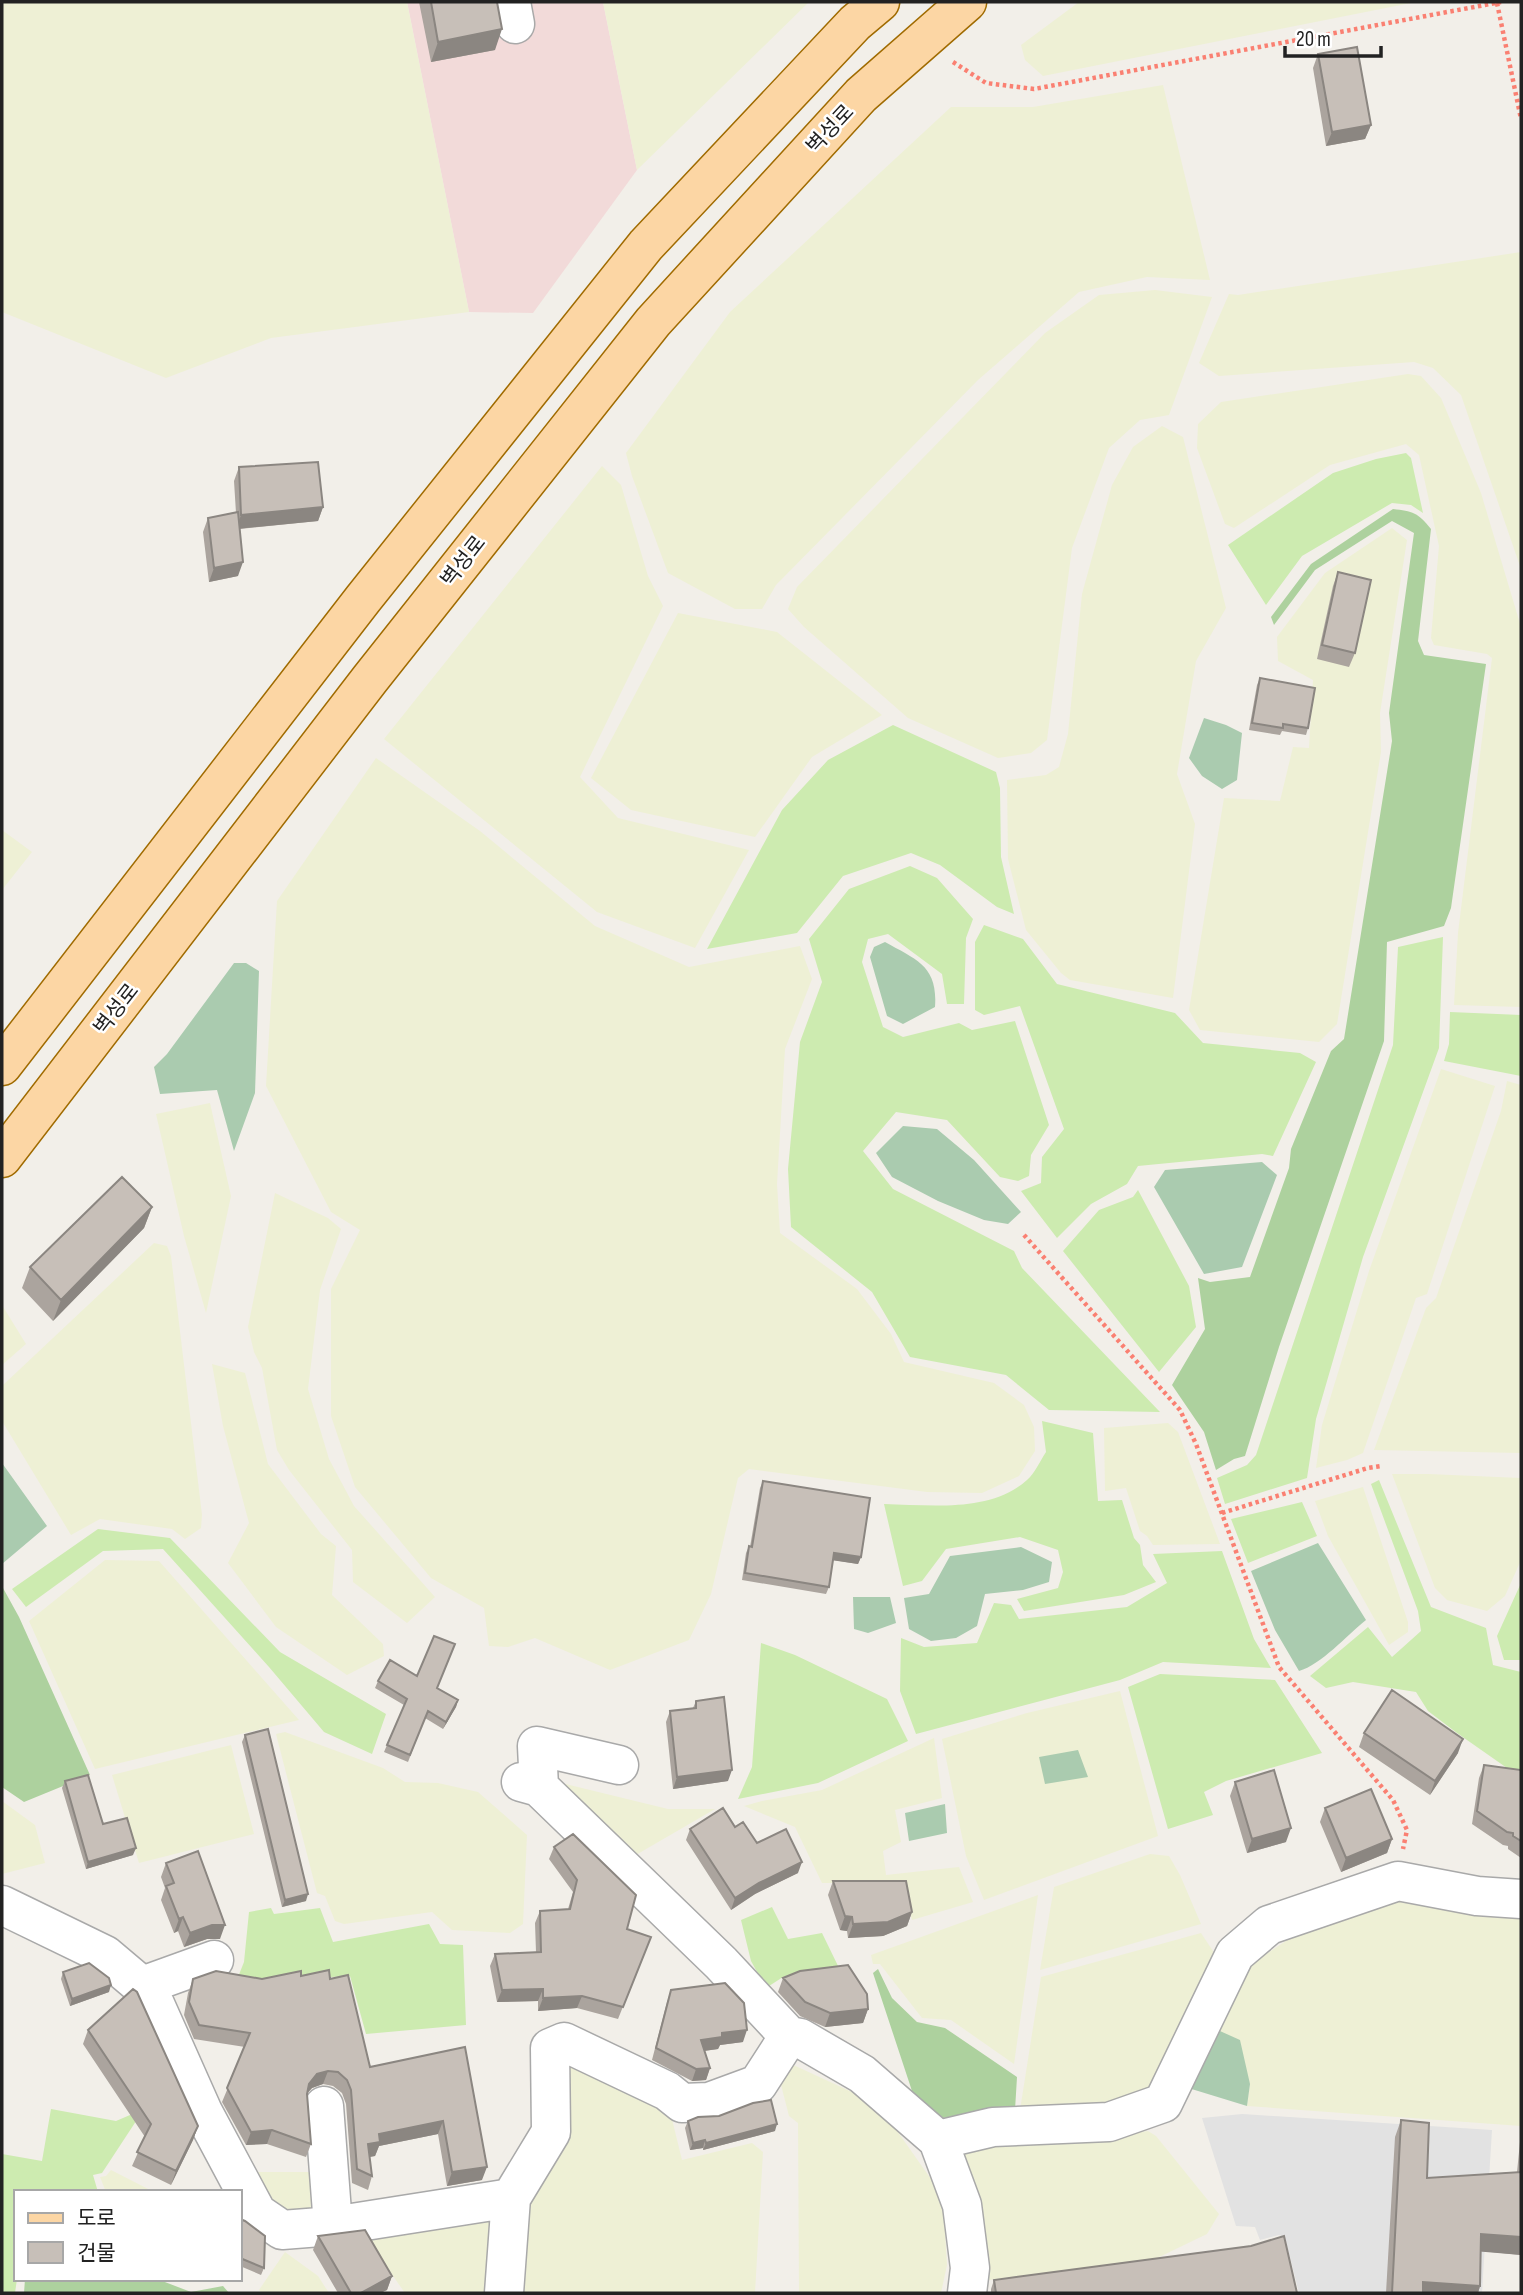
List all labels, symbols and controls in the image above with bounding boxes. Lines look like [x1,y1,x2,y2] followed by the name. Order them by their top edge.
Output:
[1285,14,1381,58] scale bar
[1296,27,1331,52] text: 20 m
[801,100,859,159] street label: 벽성로
[436,531,491,592] street label: 벽성로
[89,979,144,1040] street label: 벽성로
[14,2190,242,2281] legend
[77,2206,116,2231] text: 도로
[77,2241,116,2266] text: 건물

